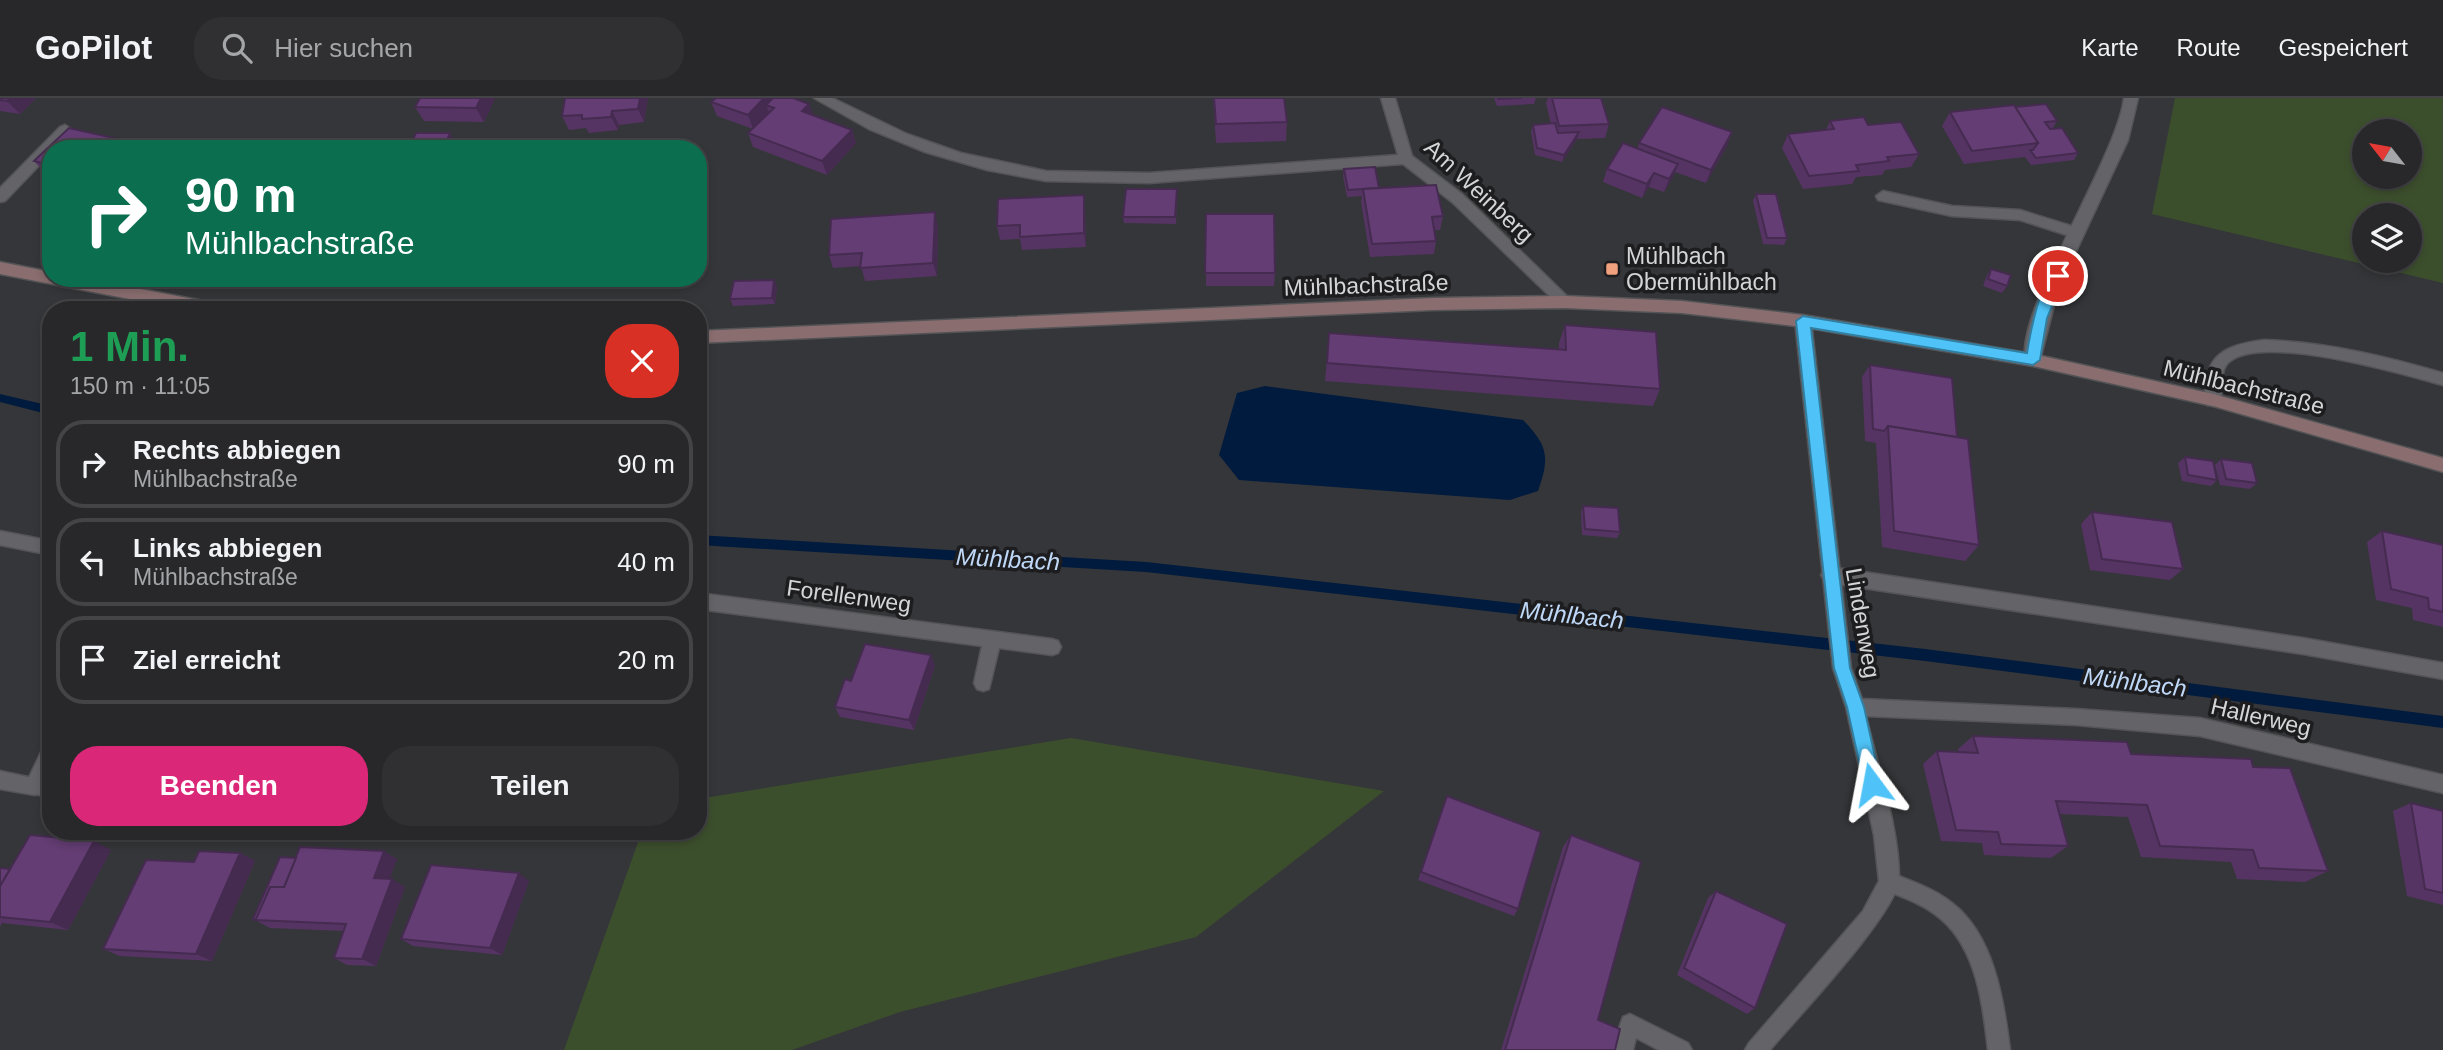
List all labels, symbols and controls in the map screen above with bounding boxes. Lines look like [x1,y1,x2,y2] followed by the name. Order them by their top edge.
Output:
[194,17,684,80] search box
[35,29,152,66] text: GoPilot
[218,29,256,67] icon: search
[274,33,413,63] text: Hier suchen
[2081,34,2139,61] text: Karte
[2177,34,2241,61] text: Route
[2279,34,2408,61] text: Gespeichert
[2352,119,2422,189] north arrow
[2352,119,2422,273] map controls
[1419,134,1539,248] street label: Am Weinberg
[70,168,161,259] icon: right
[185,168,297,222] text: 90 m
[2352,203,2422,273] button: layers
[185,225,414,261] text: Mühlbachstraße
[1626,243,1777,295] place label: Mühlbach Obermühlbach
[2028,246,2088,306] pin
[2039,257,2077,295] icon: arrive
[1604,261,1620,277] marker: Mühlbach Obermühlbach
[1283,269,1449,301] street label: Mühlbachstraße
[70,323,189,370] text: 1 Min.
[605,324,679,398] button: close
[2161,354,2327,420] street label: Mühlbachstraße
[70,373,210,399] text: 150 m · 11:05
[133,435,341,465] text: Rechts abbiegen
[74,445,112,483] icon: right
[617,449,675,479] text: 90 m
[133,466,298,492] text: Mühlbachstraße
[133,533,322,563] text: Links abbiegen
[74,543,112,581] icon: left
[955,543,1061,575] water label: Mühlbach
[617,547,675,577] text: 40 m
[133,564,298,590] text: Mühlbachstraße
[1841,566,1885,680] street label: Lindenweg
[785,574,913,618] street label: Forellenweg
[1519,596,1625,634] water label: Mühlbach
[74,641,112,679] icon: arrive
[133,645,280,675] text: Ziel erreicht
[617,645,675,675] text: 20 m
[2082,662,2188,702] water label: Mühlbach
[2208,693,2314,741] street label: Hallerweg
[70,746,368,826] button: Beenden
[382,746,679,826] button: Teilen
[1835,747,1909,821] position arrow

